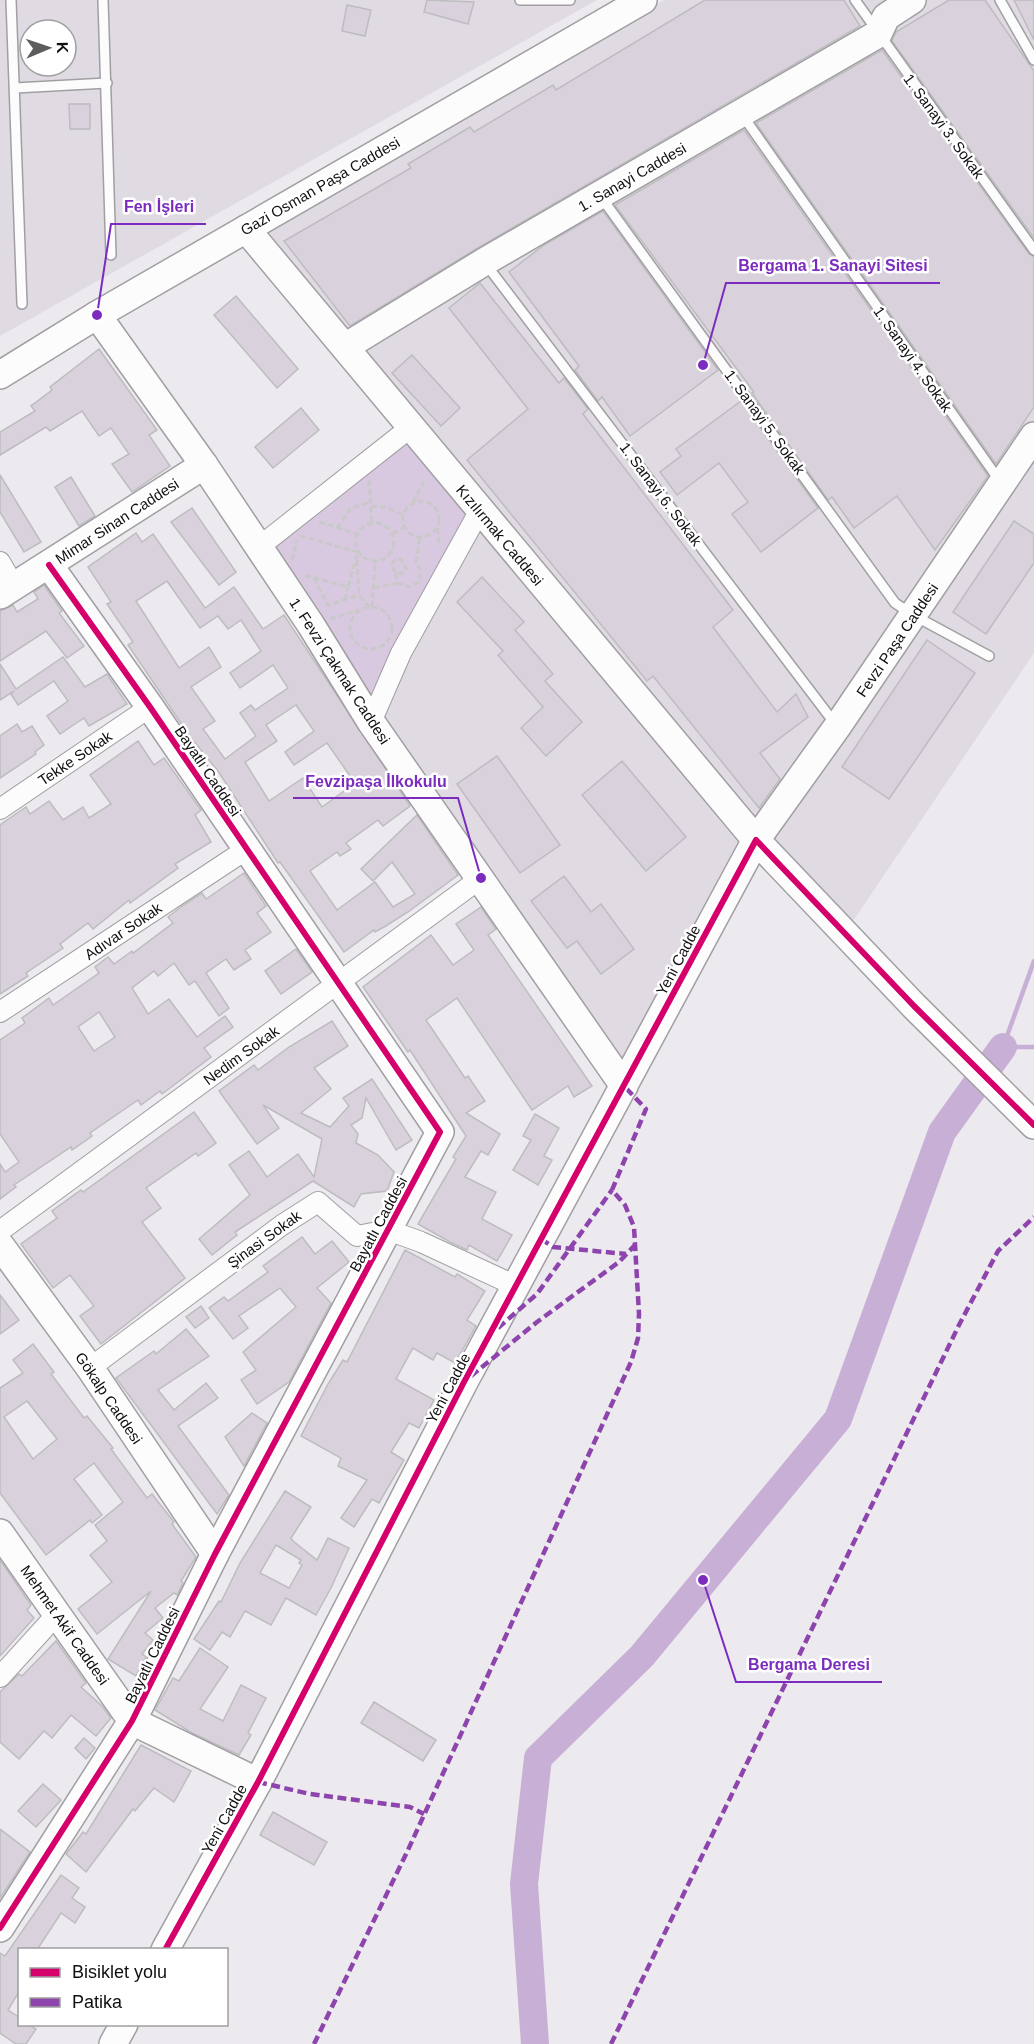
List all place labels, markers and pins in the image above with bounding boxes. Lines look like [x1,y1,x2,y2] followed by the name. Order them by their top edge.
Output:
[111,190,206,224] callout: Fen İşleri
[726,249,940,283] callout: Bergama 1. Sanayi Sitesi
[293,764,458,798] callout: Fevzipaşa İlkokulu
[736,1648,882,1682] callout: Bergama Deresi

